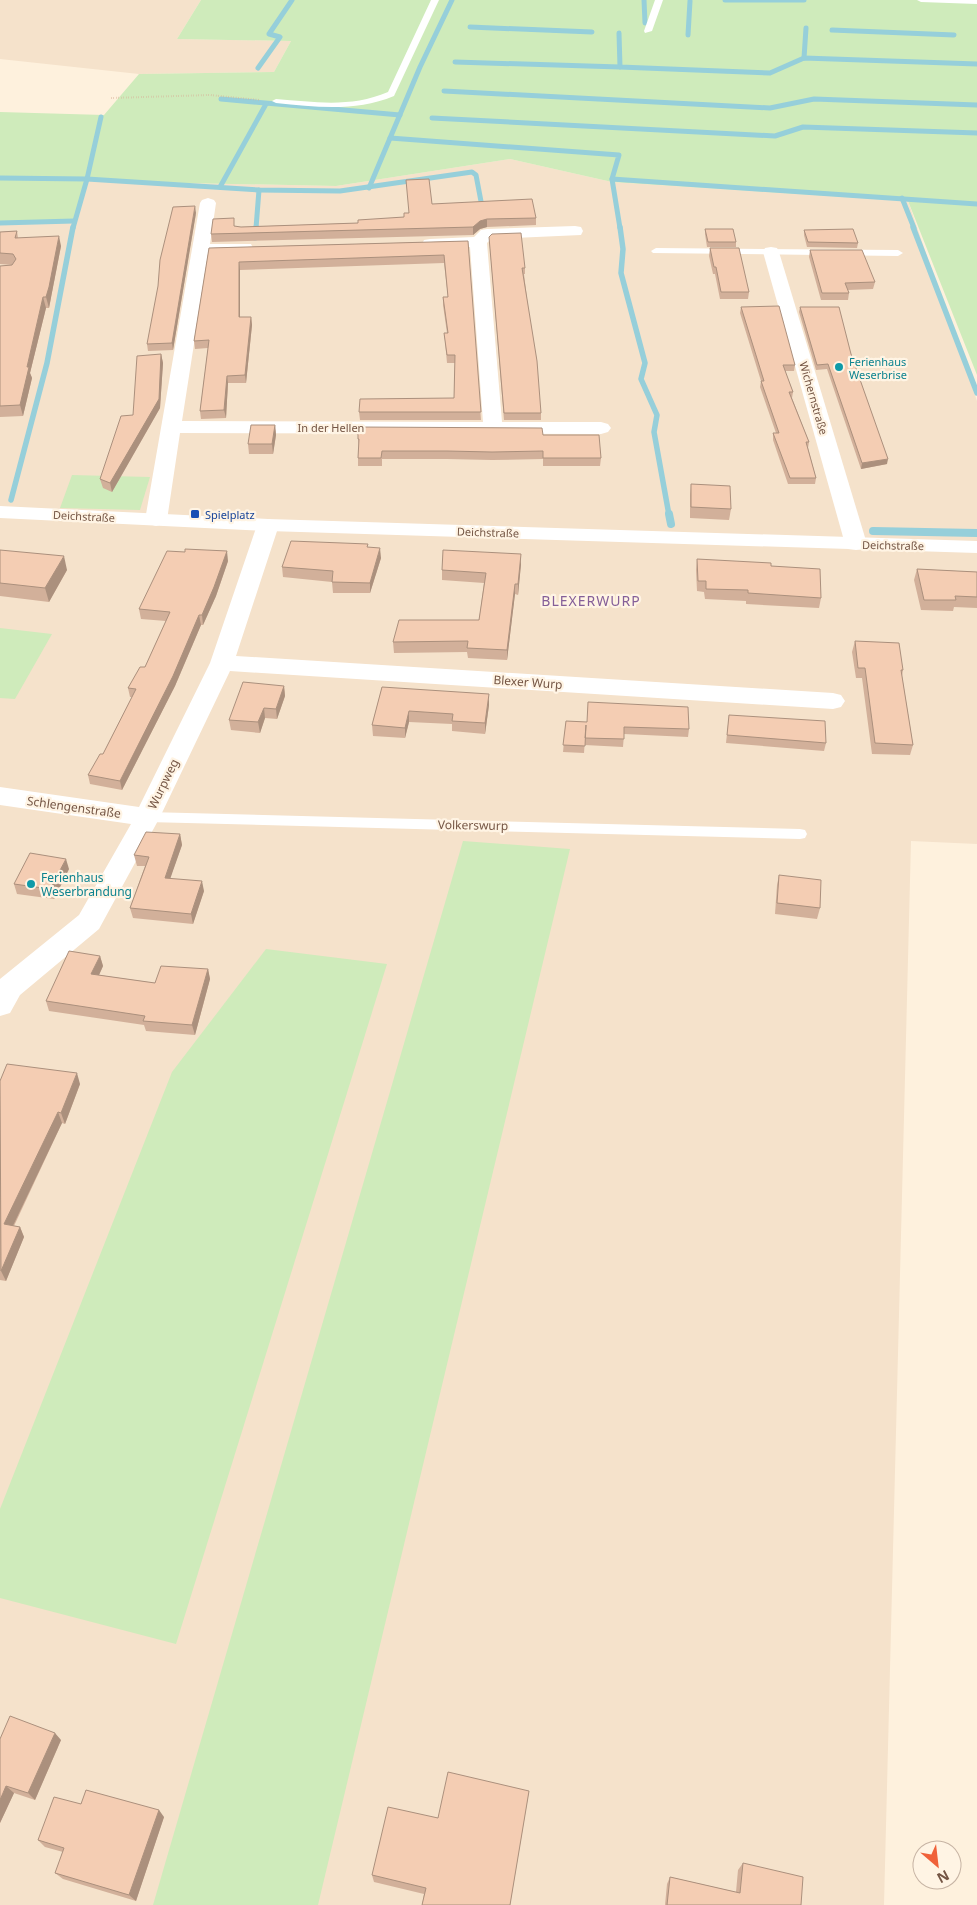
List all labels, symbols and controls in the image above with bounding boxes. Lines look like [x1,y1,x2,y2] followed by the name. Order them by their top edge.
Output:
[849,354,907,382] place label: Ferienhaus Weserbrise
[796,360,832,436] street label: Wichernstraße
[833,361,845,373] marker: Ferienhaus Weserbrise
[298,420,364,435] street label: In der Hellen
[53,507,115,525] street label: Deichstraße
[205,507,255,522] place label: Spielplatz
[189,508,201,520] marker: Spielplatz
[457,523,519,541] street label: Deichstraße
[862,537,924,553] street label: Deichstraße
[541,591,641,610] district label: BLEXERWURP
[493,671,563,693] street label: Blexer Wurp
[143,756,183,812] street label: Wurpweg
[26,792,122,822] street label: Schlengenstraße
[438,816,508,834] street label: Volkerswurp
[41,869,132,900] place label: Ferienhaus Weserbrandung
[25,878,37,890] marker: Ferienhaus Weserbrandung
[912,1840,962,1890] north arrow
[934,1866,953,1888] text: N

